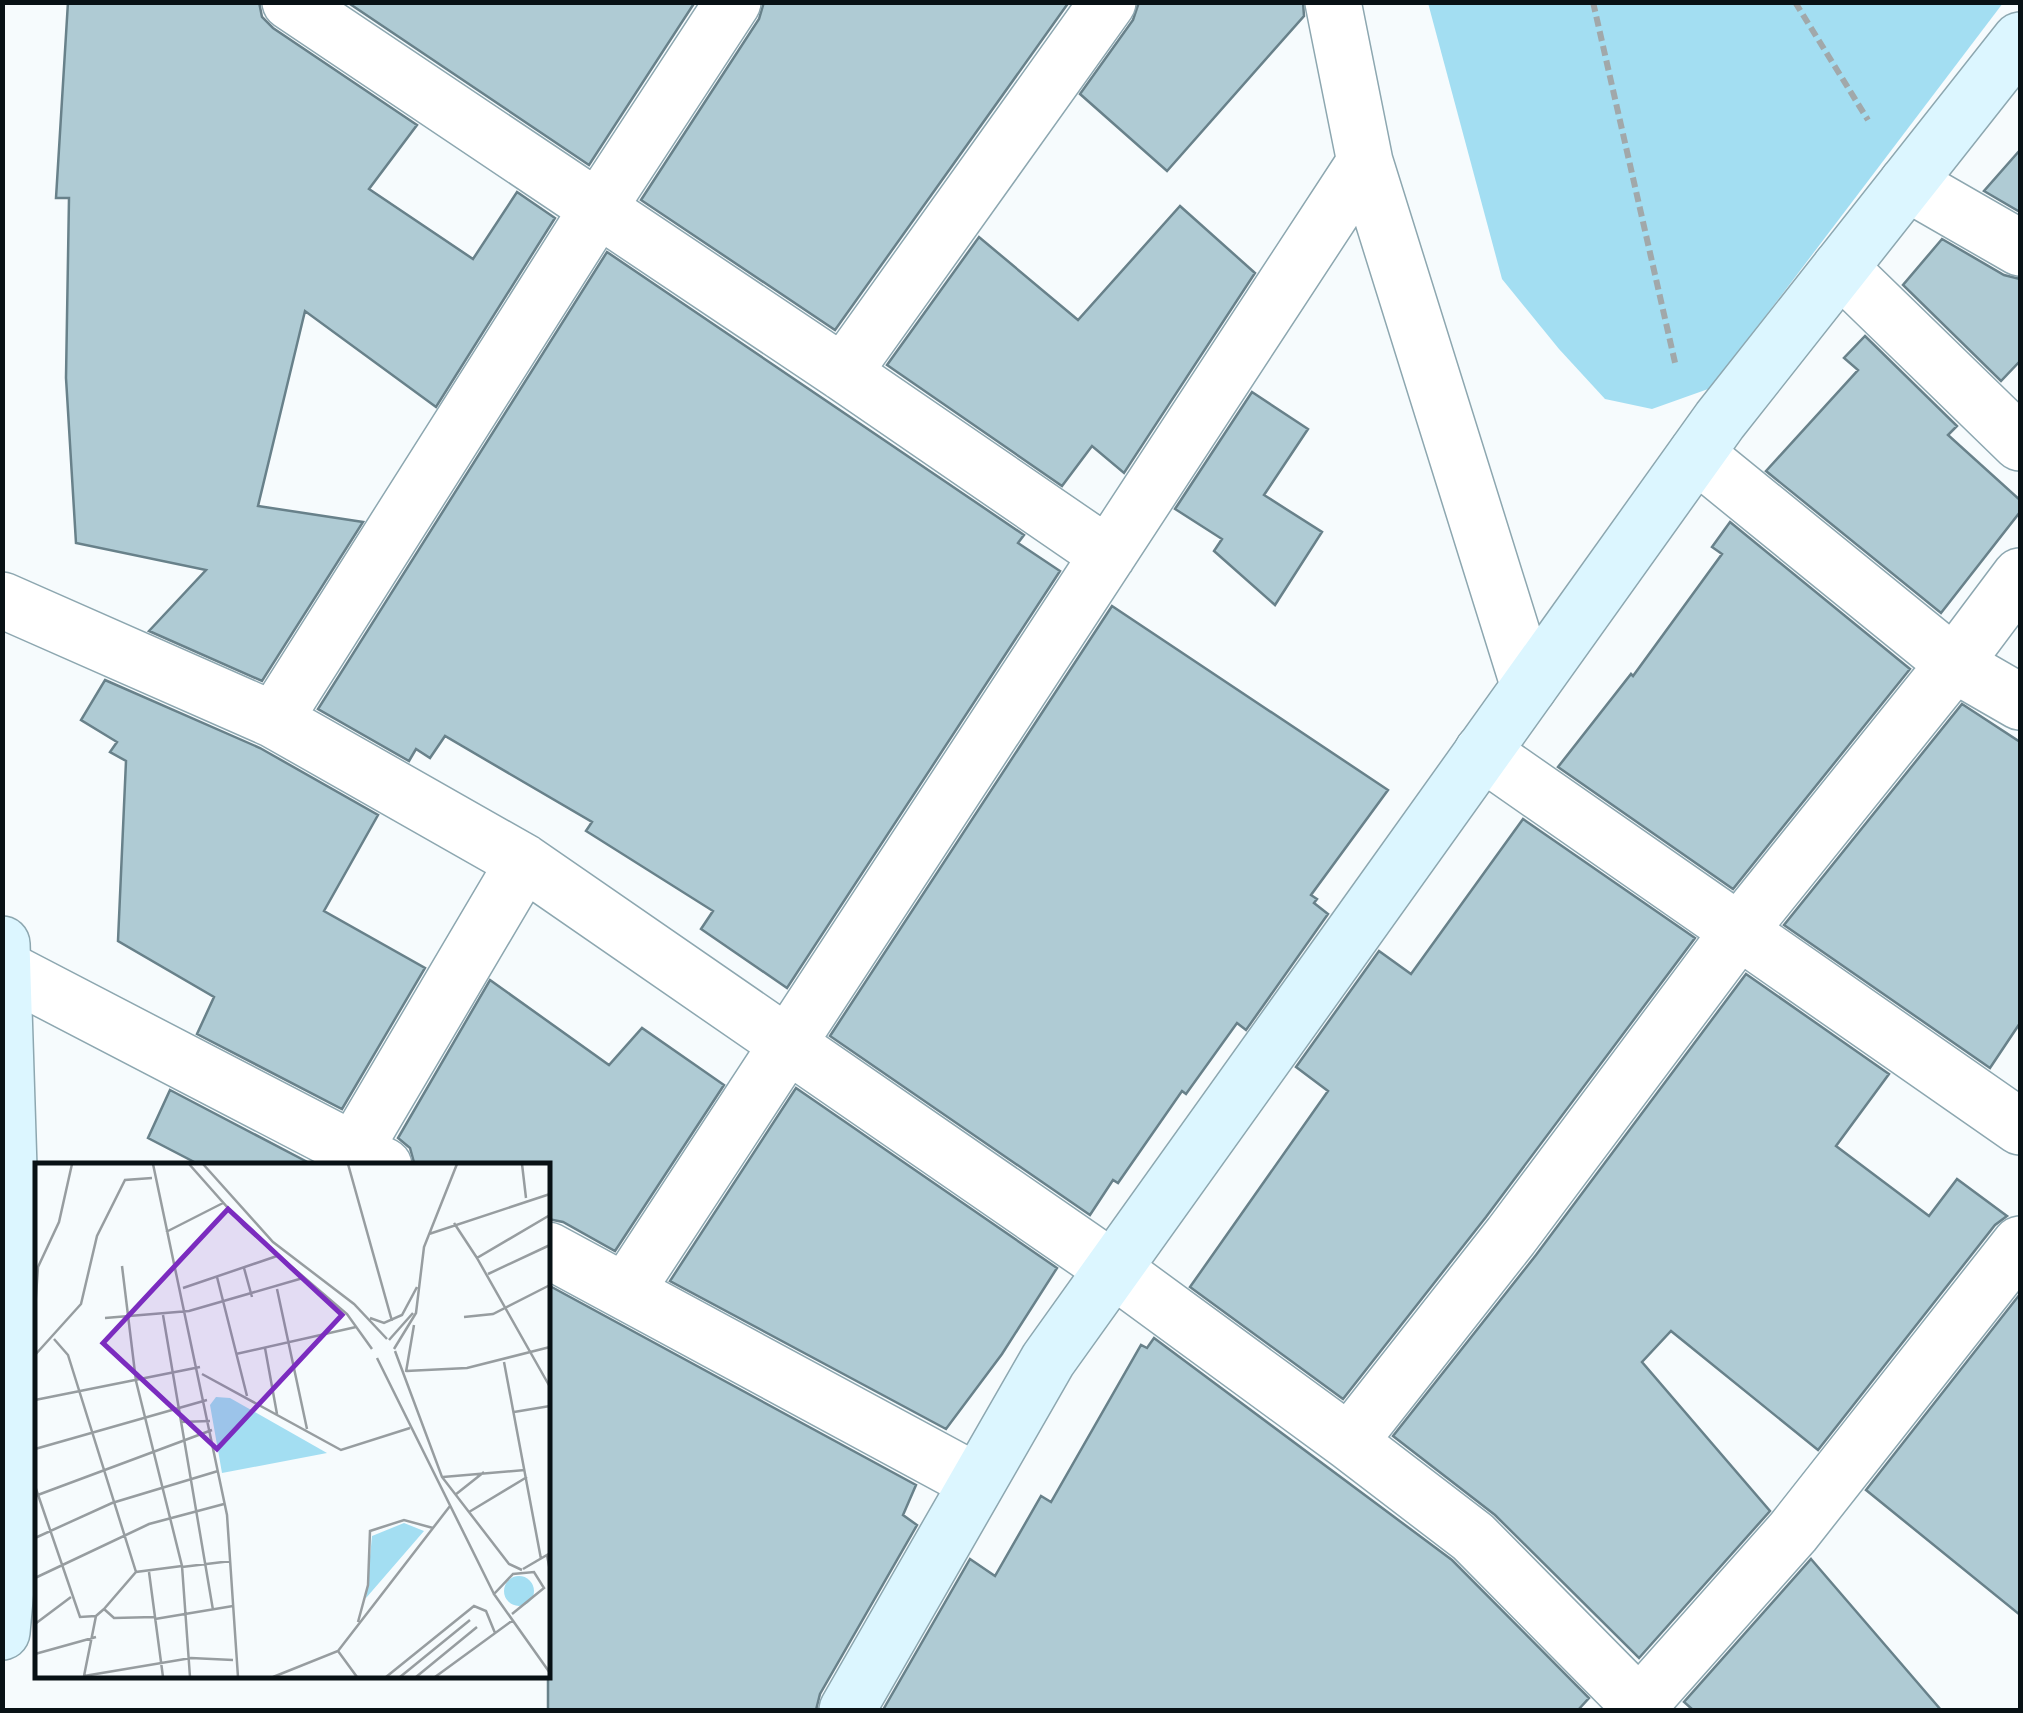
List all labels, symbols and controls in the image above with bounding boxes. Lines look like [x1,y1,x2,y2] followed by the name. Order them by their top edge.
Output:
[35,1163,550,1678] inset map

